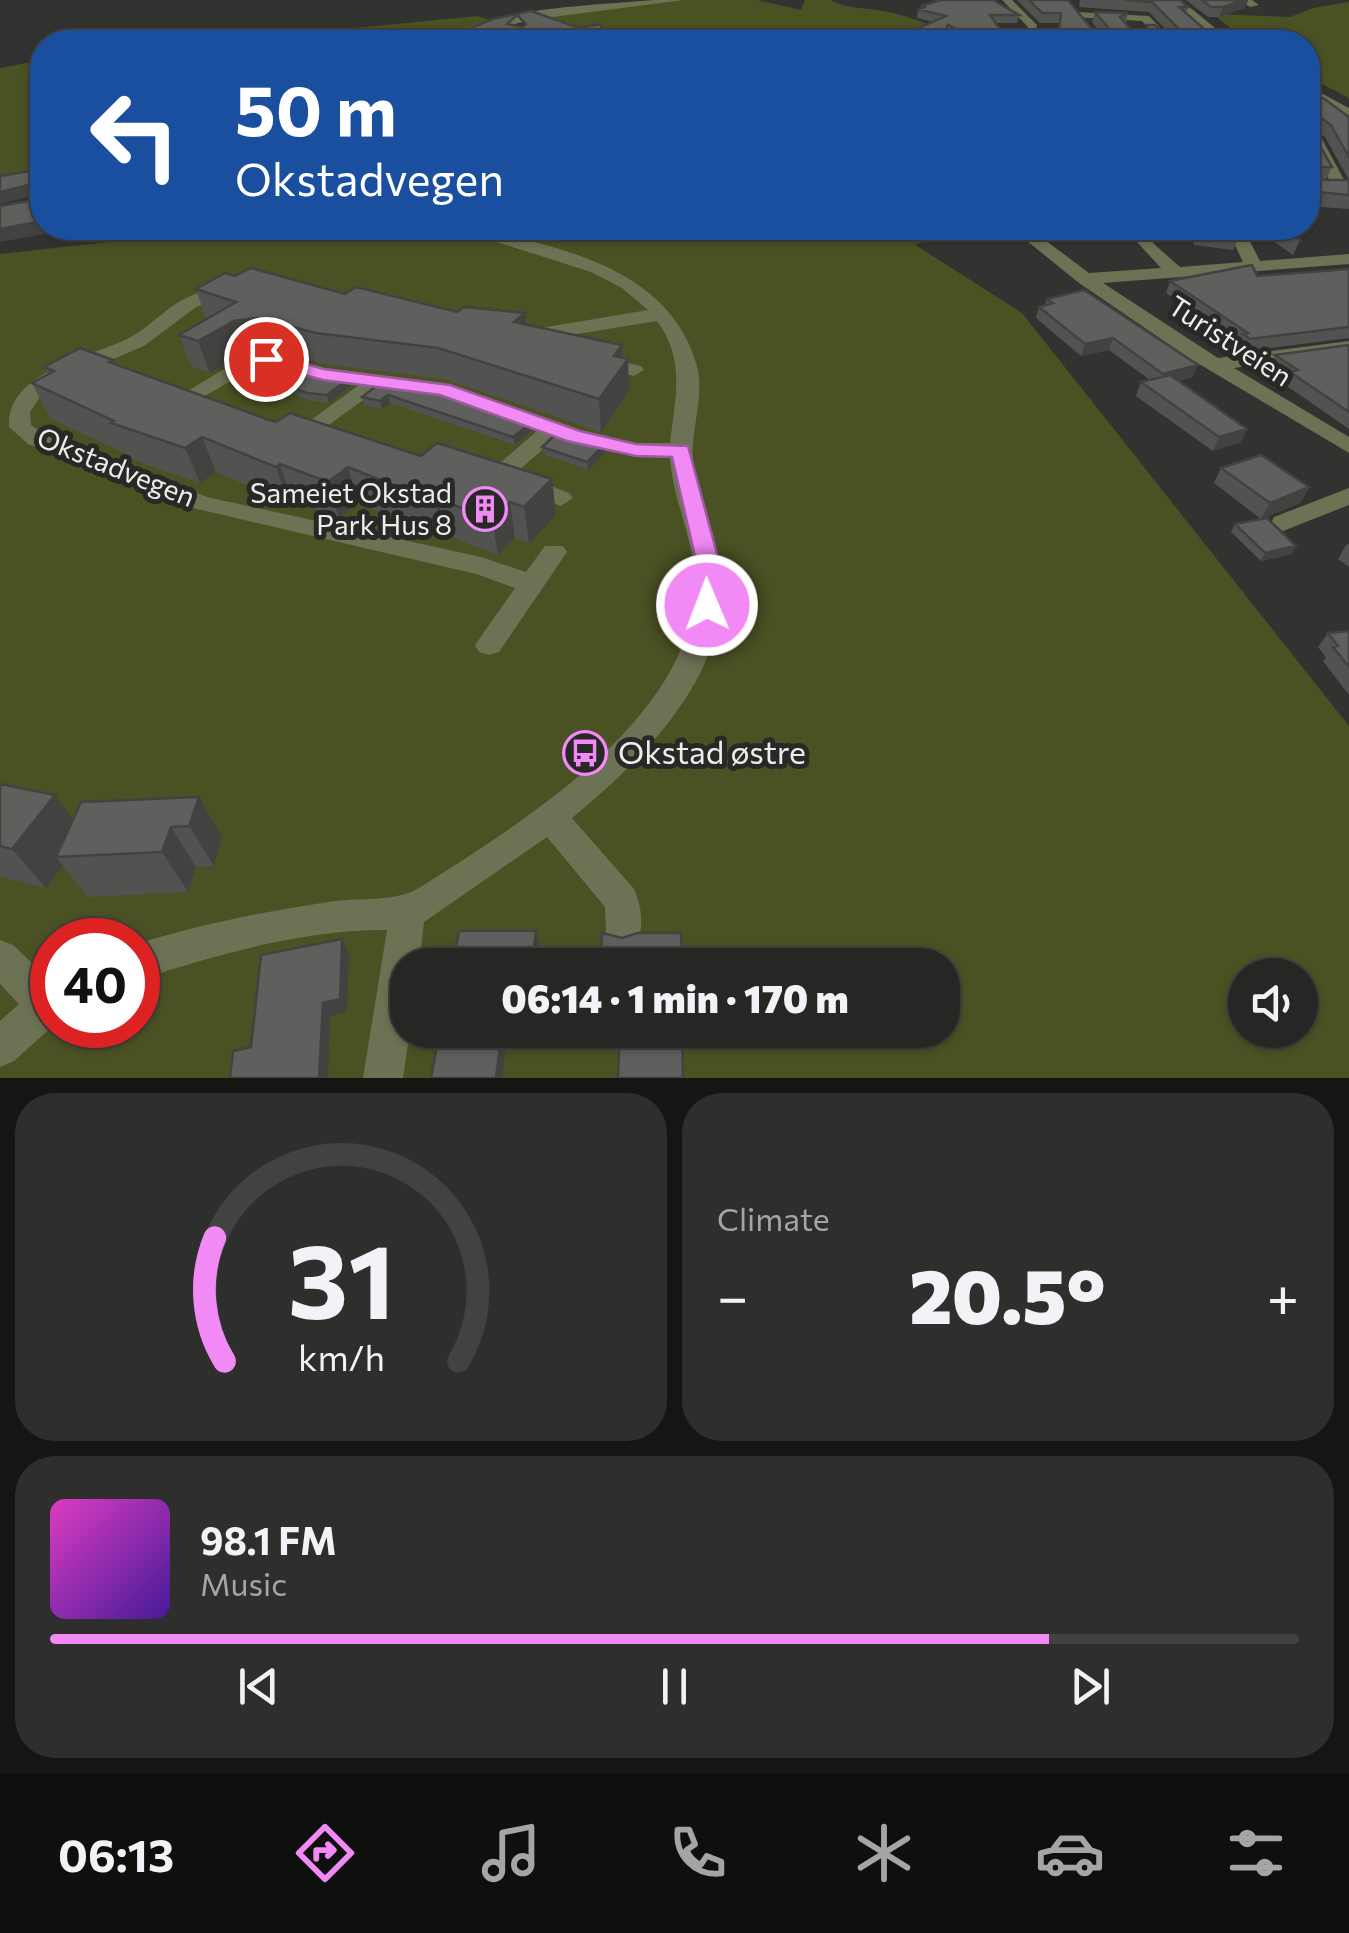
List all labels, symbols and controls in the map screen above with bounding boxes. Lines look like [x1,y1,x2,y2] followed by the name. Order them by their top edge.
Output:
[235,65,397,150] text: 50 m
[70,70,200,200] icon: left
[235,150,504,205] text: Okstadvegen
[1162,288,1299,393] street label: Turistveien
[224,317,309,402] pin
[239,332,294,387] icon: arrive
[32,419,200,513] street label: Okstadvegen
[250,475,452,541] place label: Sameiet Okstad Park Hus 8
[462,486,508,532] building icon: Sameiet Okstad Park Hus 8
[655,553,759,657] position arrow
[562,730,608,776] bus stop icon: Okstad østre
[618,731,806,771] place label: Okstad østre
[30,918,160,1048] speed limit sign: 40
[1228,958,1318,1048] map controls
[1228,958,1318,1048] button: sound
[501,974,849,1021] text: 06:14 · 1 min · 170 m
[717,1198,830,1238] text: Climate
[287,1213,395,1340] text: 31
[909,1248,1106,1339] text: 20.5°
[717,1261,748,1328] text: −
[1267,1261,1299,1328] text: +
[298,1335,384,1378] text: km/h
[200,1516,337,1563] text: 98.1 FM
[200,1563,287,1603] text: Music
[231,1659,286,1714] icon: previous
[647,1659,702,1714] icon: pause
[1063,1659,1118,1714] icon: next
[290,1818,360,1888] icon: directions
[476,1818,546,1888] icon: music
[663,1818,733,1888] icon: phone
[849,1818,919,1888] icon: climate
[1035,1818,1105,1888] icon: car
[1221,1818,1291,1888] icon: filters
[58,1826,174,1881] text: 06:13

